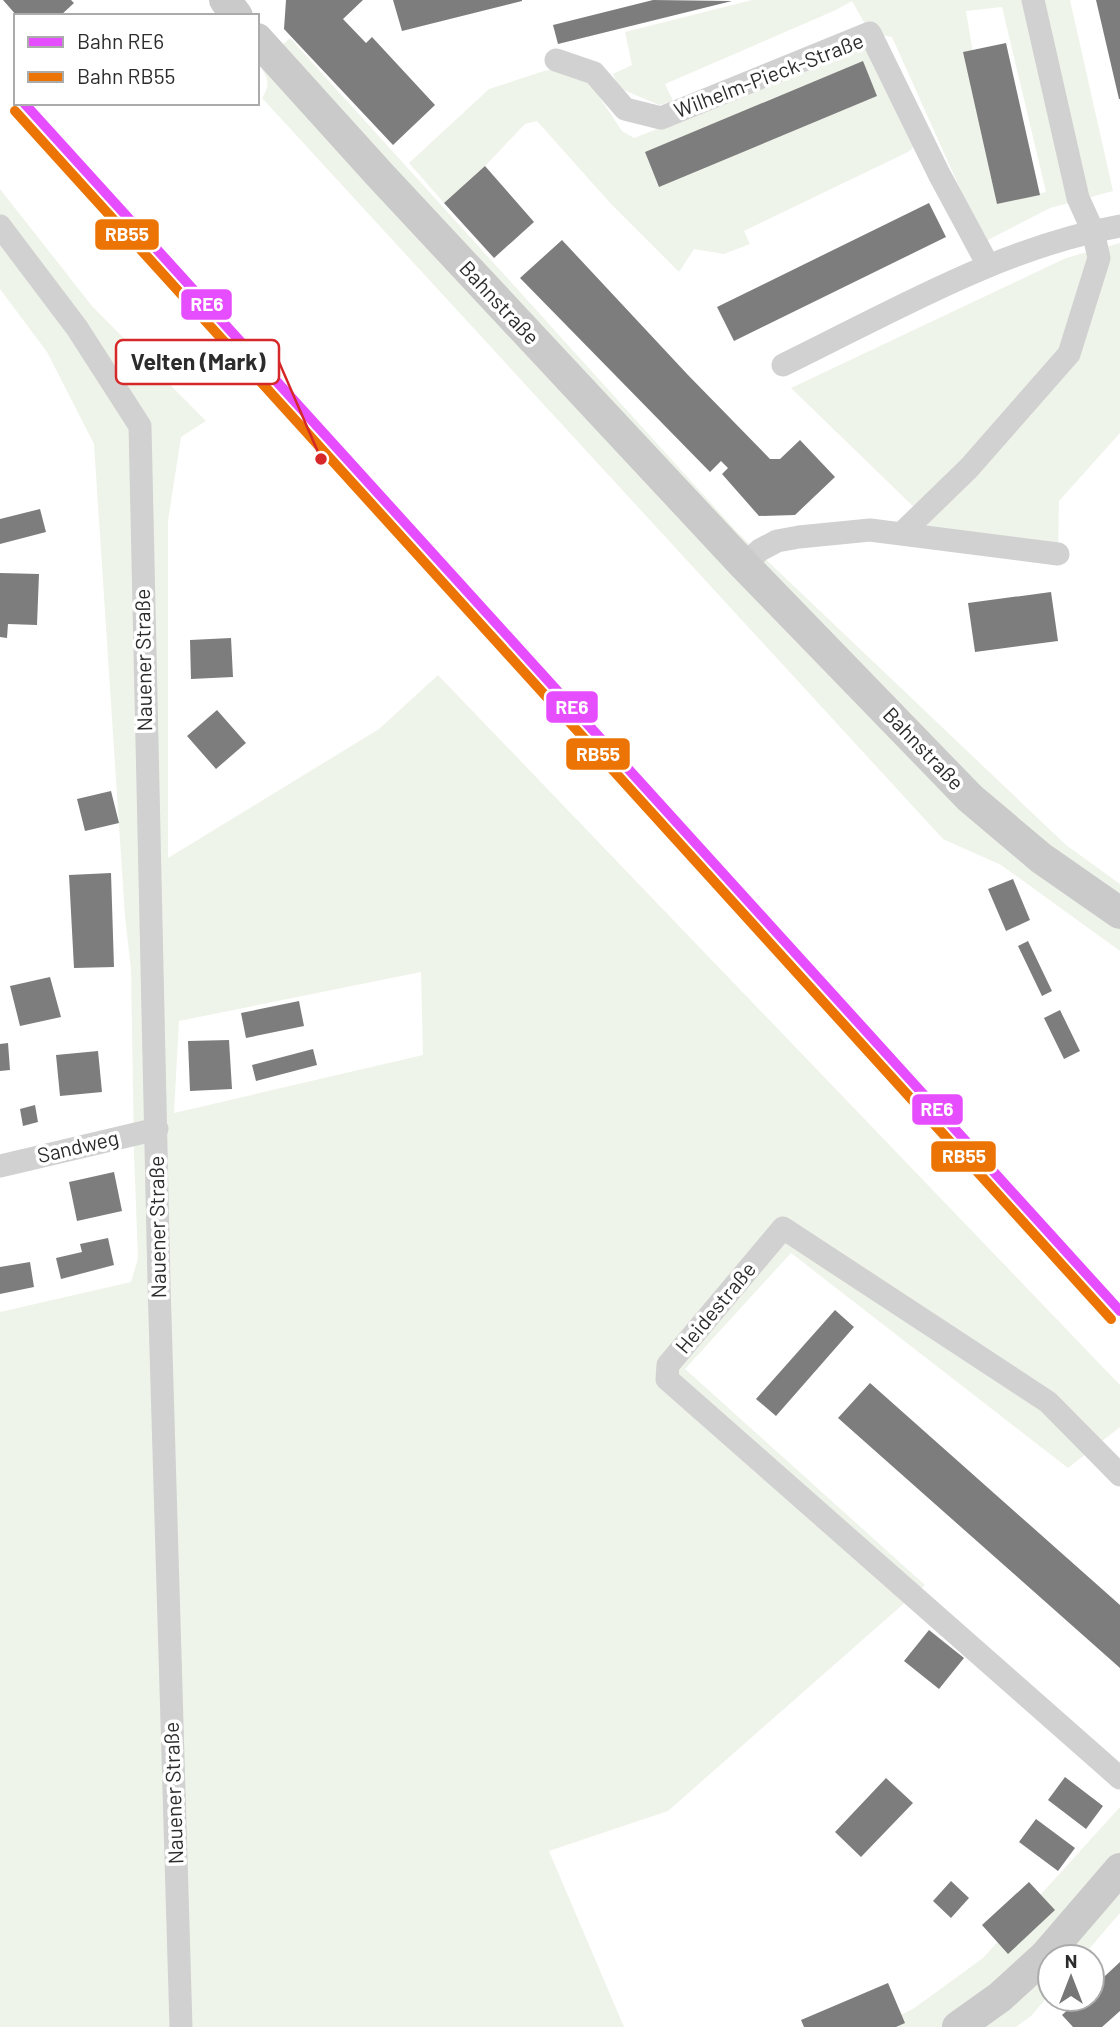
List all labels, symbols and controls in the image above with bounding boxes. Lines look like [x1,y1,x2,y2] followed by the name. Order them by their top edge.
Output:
[14,14,259,105] legend
[670,27,867,122] street label: Wilhelm-Pieck-Straße
[77,28,164,53] text: Bahn RE6
[77,63,175,88] text: Bahn RB55
[94,218,160,251] line badge: RB55
[105,222,149,245] text: RB55
[455,255,545,349] street label: Bahnstraße
[180,288,233,321] line badge: RE6
[191,292,223,315] text: RE6
[116,340,279,384] callout: Velten (Mark)
[131,347,266,375] text: Velten (Mark)
[129,588,156,732] street label: Nauener Straße
[545,690,599,724] line badge: RE6
[556,695,588,718] text: RE6
[878,701,970,795] street label: Bahnstraße
[565,737,631,771] line badge: RB55
[576,742,620,765] text: RB55
[911,1093,964,1126] line badge: RE6
[921,1097,953,1120] text: RE6
[35,1124,121,1167] street label: Sandweg
[930,1140,997,1173] line badge: RB55
[942,1144,986,1167] text: RB55
[143,1155,170,1299] street label: Nauener Straße
[669,1256,760,1358] street label: Heidestraße
[158,1721,187,1865] street label: Nauener Straße
[1036,1943,1106,2013] north arrow
[1065,1949,1077,1972] text: N

